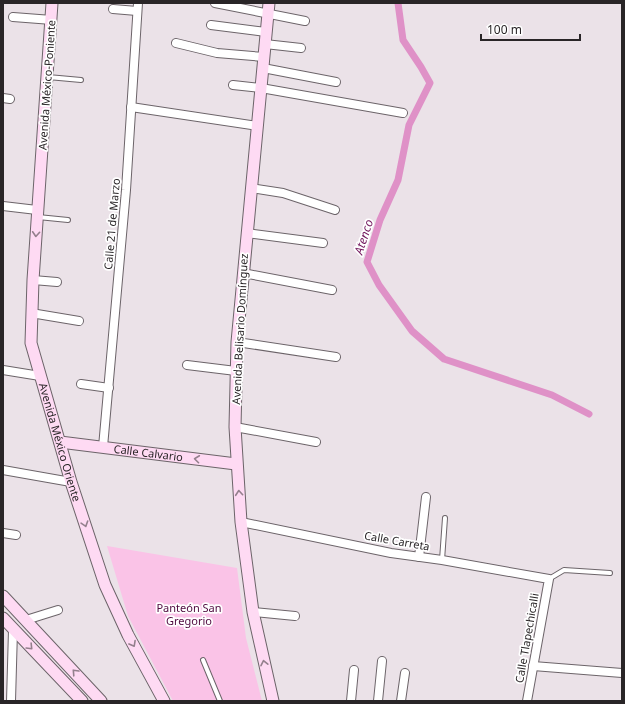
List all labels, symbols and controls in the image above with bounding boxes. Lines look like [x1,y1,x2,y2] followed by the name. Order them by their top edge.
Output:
[481,16,580,42] scale bar
[34,19,59,151] street label: Avenida México-Poniente
[487,21,522,38] text: 100 m
[100,177,123,270] street label: Calle 21 de Marzo
[350,217,377,257] water label: Atenco
[31,231,40,237] one-way arrow
[228,253,251,405] street label: Avenida Belisario Domínguez
[36,381,85,503] street label: Avenida México Oriente
[113,441,184,464] street label: Calle Calvario
[194,455,201,464] one-way arrow
[234,490,243,496] one-way arrow
[80,520,88,527] one-way arrow
[363,527,431,554] street label: Calle Carreta
[511,592,542,684] street label: Calle Tlapechicalli
[156,600,222,628] park label: Panteón San Gregorio
[129,640,136,647] one-way arrow
[25,642,33,650] one-way arrow
[261,660,269,666] one-way arrow
[72,670,79,677] one-way arrow

